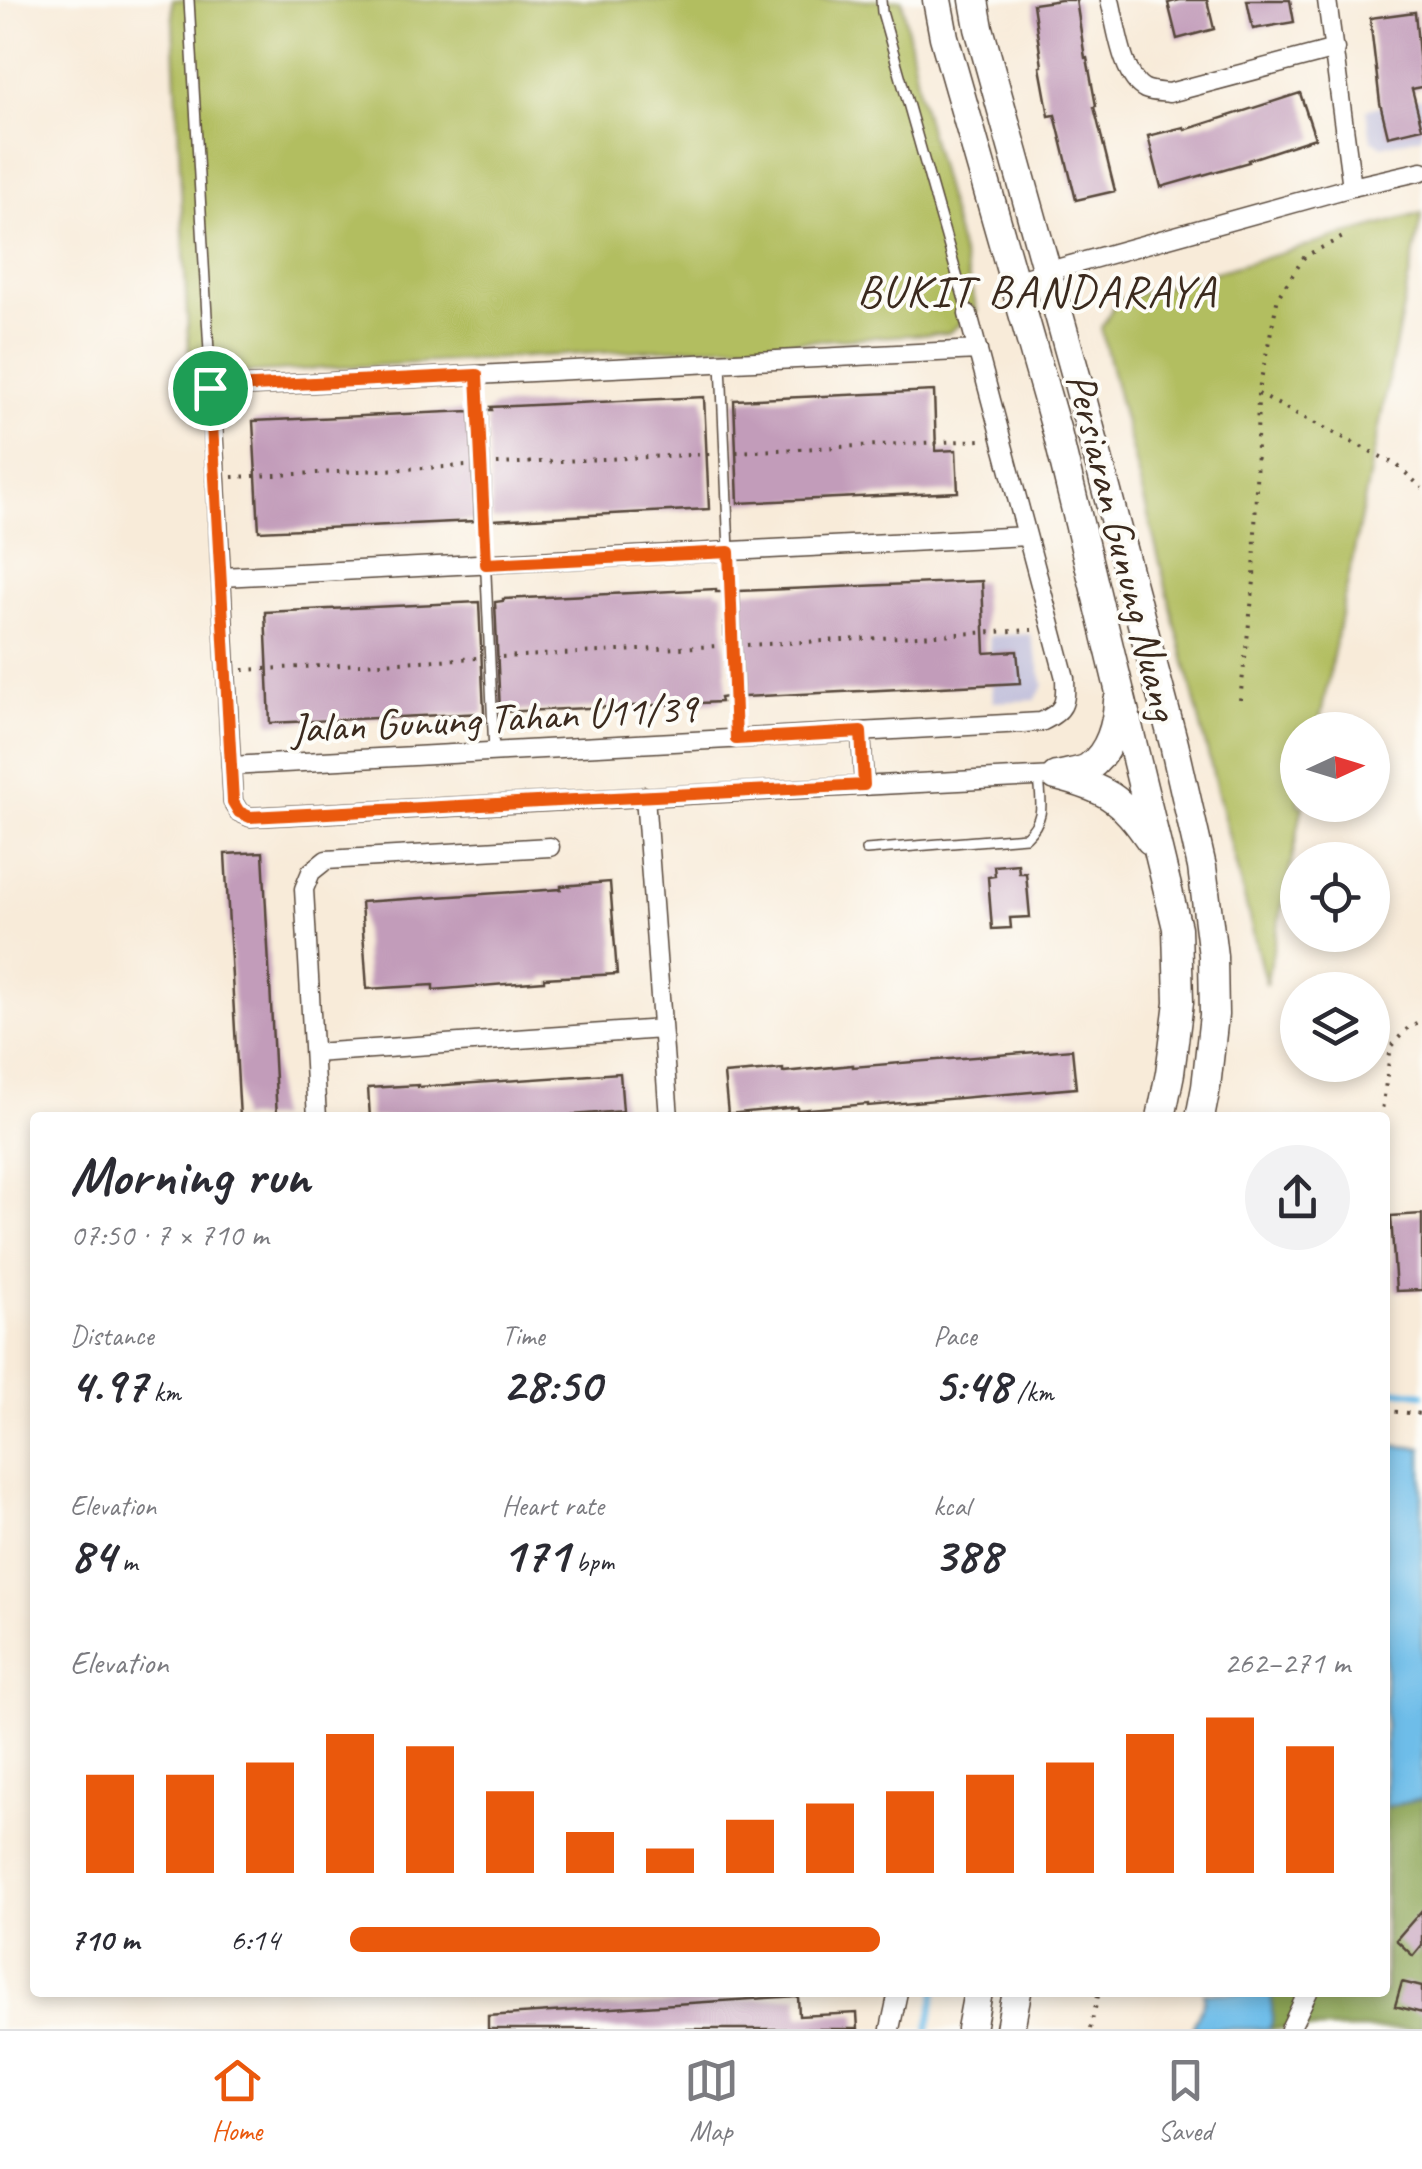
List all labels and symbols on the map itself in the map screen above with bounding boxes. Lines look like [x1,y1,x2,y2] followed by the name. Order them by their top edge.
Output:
[857,263,1217,320] district label: BUKIT BANDARAYA
[168,346,253,431] pin
[1054,368,1192,727] street label: Persiaran Gunung Nuang
[288,681,701,756] street label: Jalan Gunung Tahan U11/39
[1280,712,1390,822] north arrow

